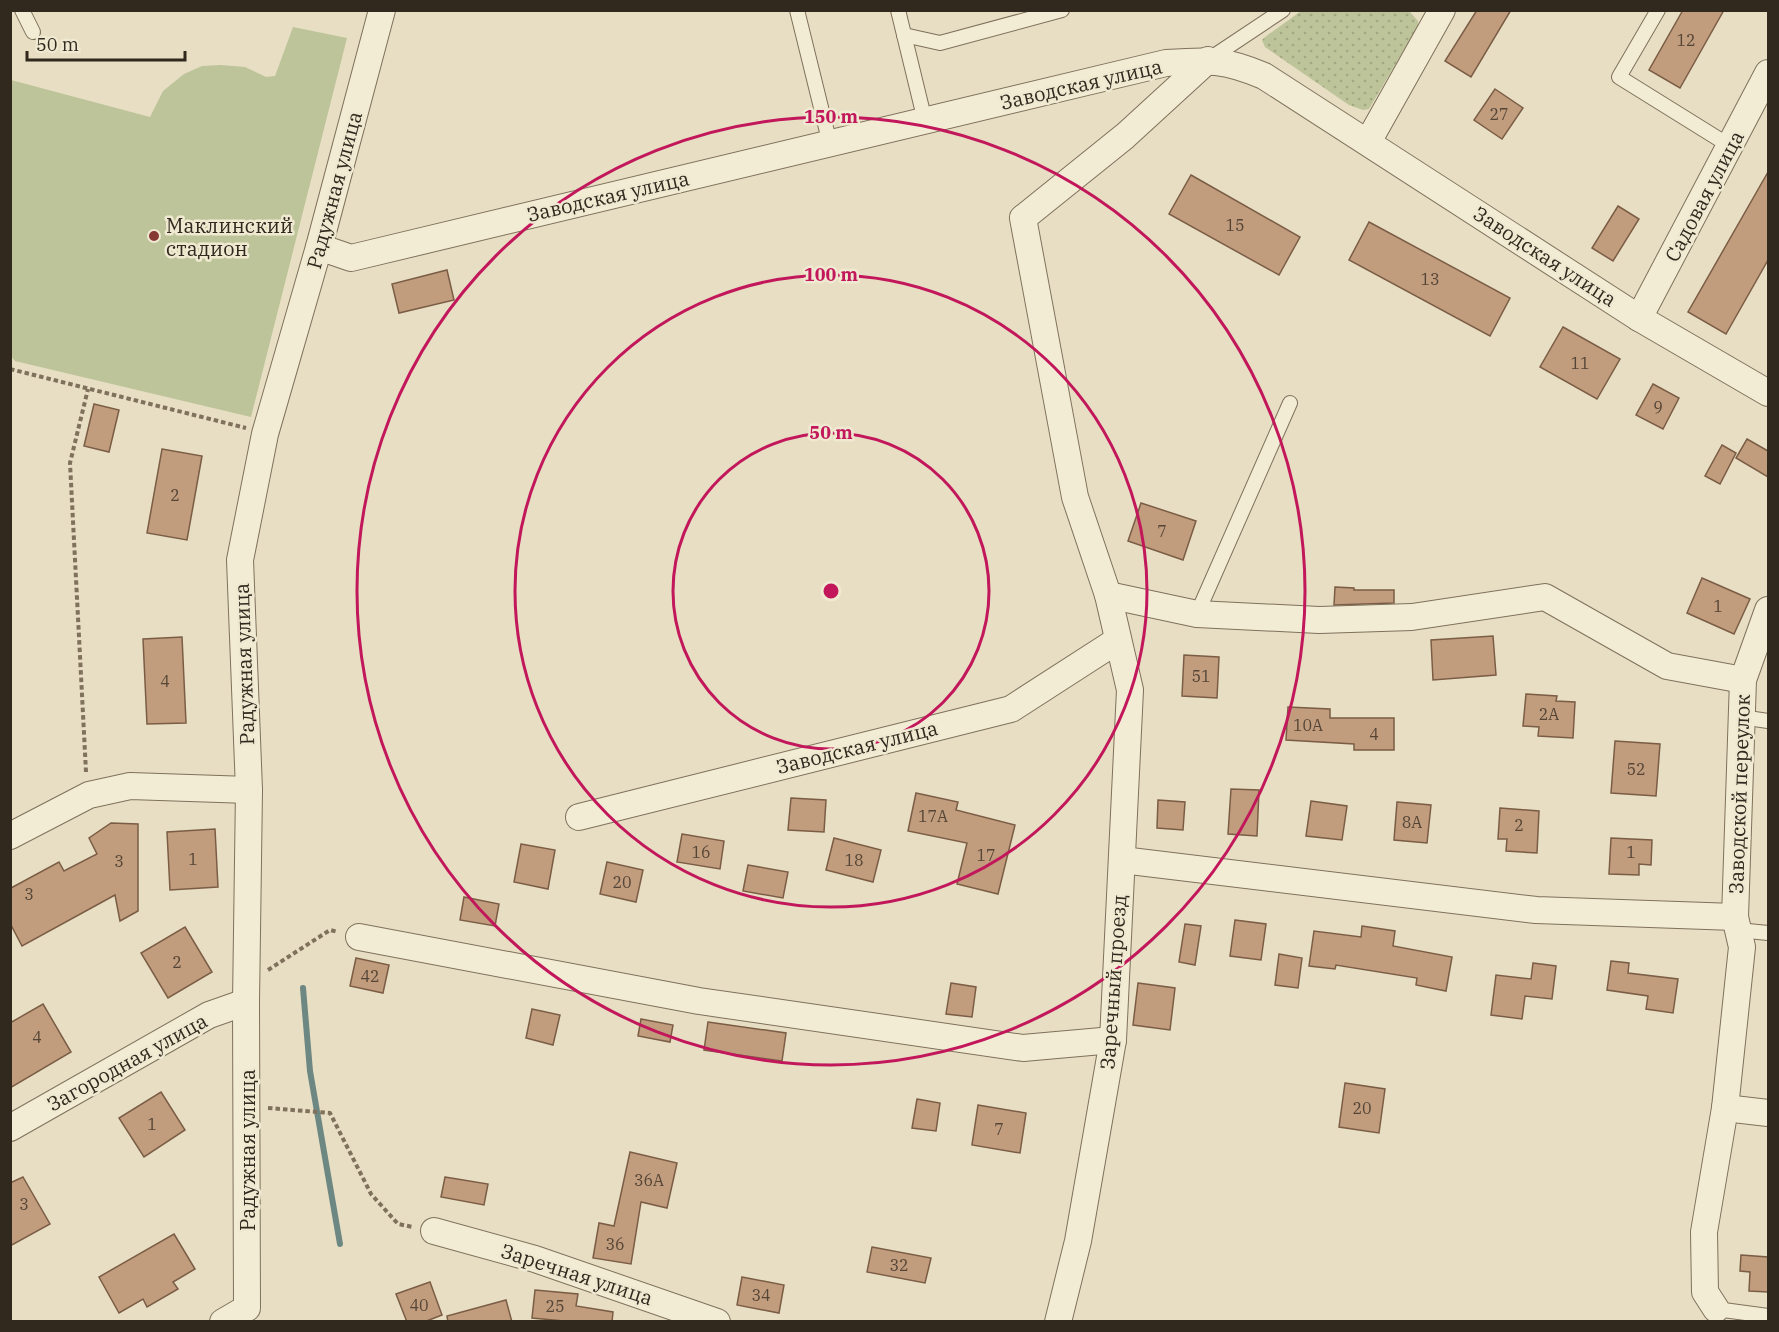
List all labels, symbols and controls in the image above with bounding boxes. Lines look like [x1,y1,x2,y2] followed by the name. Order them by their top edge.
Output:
[27,24,184,62] scale bar
[1676,30,1696,50] house number: 12
[36,33,79,56] text: 50 m
[997,52,1165,116] street label: Заводская улица
[1489,104,1509,124] house number: 27
[804,105,859,128] text: 150 m
[300,108,368,272] street label: Радужная улица
[1658,126,1750,266] street label: Садовая улица
[524,164,692,228] street label: Заводская улица
[1468,200,1622,312] street label: Заводская улица
[166,212,293,262] place label: Маклинский стадион
[1225,215,1245,235] house number: 15
[147,229,161,243] marker: Маклинский стадион
[804,263,859,286] text: 100 m
[1420,269,1440,289] house number: 13
[1570,353,1590,373] house number: 11
[1653,397,1663,417] house number: 9
[809,421,853,444] text: 50 m
[170,485,180,505] house number: 2
[1157,521,1167,541] house number: 7
[821,581,841,601] centre of rings
[228,583,260,745] street label: Радужная улица
[1713,596,1723,616] house number: 1
[1191,666,1211,686] house number: 51
[160,671,170,691] house number: 4
[1722,693,1756,894] street label: Заводской переулок
[1539,704,1559,724] house number: 2А
[773,714,941,780] street label: Заводская улица
[1293,715,1323,735] house number: 10А
[1369,724,1379,744] house number: 4
[1626,759,1646,779] house number: 52
[918,806,948,826] house number: 17А
[1402,812,1422,832] house number: 8А
[1514,815,1524,835] house number: 2
[691,842,711,862] house number: 16
[1626,842,1636,862] house number: 1
[976,845,996,865] house number: 17
[188,849,198,869] house number: 1
[844,850,864,870] house number: 18
[114,851,124,871] house number: 3
[612,872,632,892] house number: 20
[24,884,34,904] house number: 3
[1093,893,1133,1071] street label: Заречный проезд
[172,952,182,972] house number: 2
[360,966,380,986] house number: 42
[42,1007,212,1117] street label: Загородная улица
[32,1027,42,1047] house number: 4
[234,1069,261,1231] street label: Радужная улица
[1352,1098,1372,1118] house number: 20
[147,1114,157,1134] house number: 1
[994,1119,1004,1139] house number: 7
[634,1170,664,1190] house number: 36А
[19,1194,29,1214] house number: 3
[605,1234,625,1254] house number: 36
[498,1237,656,1311] street label: Заречная улица
[889,1255,909,1275] house number: 32
[751,1285,771,1305] house number: 34
[409,1295,429,1315] house number: 40
[545,1296,565,1316] house number: 25

